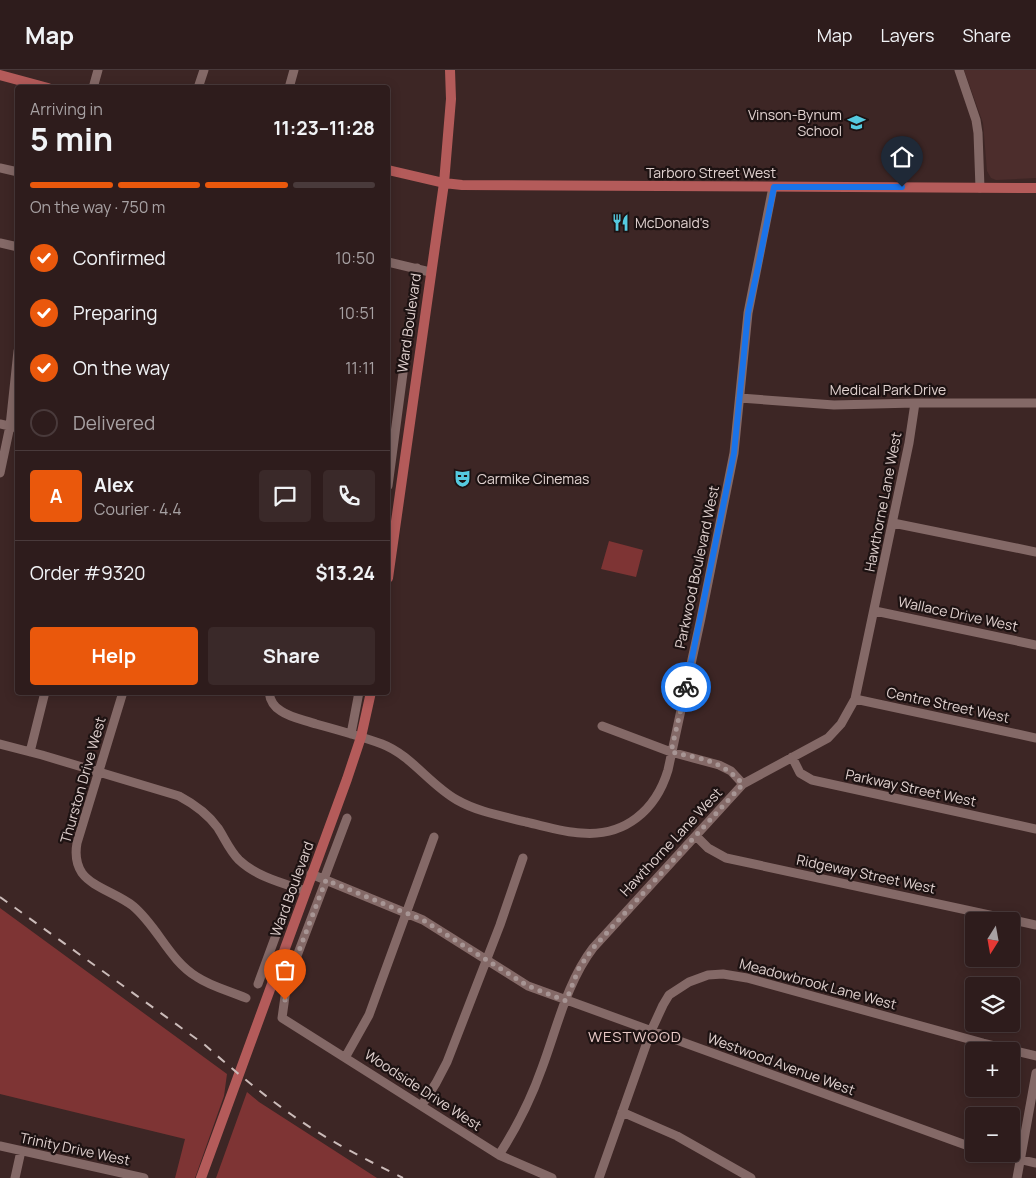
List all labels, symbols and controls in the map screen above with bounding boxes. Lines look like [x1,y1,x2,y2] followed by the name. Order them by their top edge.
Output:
[25,18,74,51] text: Map
[817,23,852,47] text: Map
[880,23,934,47] text: Layers
[962,23,1011,47] text: Share
[30,98,103,120] text: Arriving in
[748,105,842,140] place label: Vinson-Bynum School
[846,113,866,133] school or university icon: Vinson-Bynum School
[273,115,375,141] text: 11:23–11:28
[30,117,113,161] text: 5 min
[881,136,923,187] pin
[888,143,916,171] icon: home
[646,163,776,182] street label: Tarboro Street West
[30,196,165,218] text: On the way · 750 m
[611,213,631,233] restaurant icon: McDonald's
[635,213,709,232] place label: McDonald's
[30,244,58,272] icon: check
[73,245,166,271] text: Confirmed
[335,247,375,269] text: 10:50
[392,272,425,374] street label: Ward Boulevard
[30,299,58,327] icon: check
[73,300,158,326] text: Preparing
[339,302,375,324] text: 10:51
[30,354,58,382] icon: check
[73,355,170,381] text: On the way
[345,357,375,379] text: 11:11
[830,380,946,399] street label: Medical Park Drive
[73,410,155,436] text: Delivered
[860,430,905,573] street label: Hawthorne Lane West
[453,469,473,489] theatre icon: Carmike Cinemas
[477,469,589,488] place label: Carmike Cinemas
[259,470,311,522] button: chat
[323,470,375,522] button: phone
[94,472,134,498] text: Alex
[50,483,62,509] text: A
[670,483,723,650] street label: Parkwood Boulevard West
[94,498,182,520] text: Courier · 4.4
[30,560,146,586] text: Order #9320
[315,560,375,586] text: $13.24
[896,592,1020,636] street label: Wallace Drive West
[30,627,198,685] button: Help
[208,627,375,685] button: Share
[661,662,711,712] courier
[672,673,700,701] icon: bike
[885,682,1012,727] street label: Centre Street West
[55,714,110,845] street label: Thurston Drive West
[844,764,979,811] street label: Parkway Street West
[615,783,726,900] street label: Hawthorne Lane West
[265,838,318,939] street label: Ward Boulevard
[795,849,938,898] street label: Ridgeway Street West
[965,912,1020,968] north arrow
[965,912,1020,1162] map controls
[264,949,306,1000] pin
[738,953,899,1014] street label: Meadowbrook Lane West
[271,956,299,984] icon: bag
[965,977,1020,1032] button: layers
[588,1026,682,1047] district label: WESTWOOD
[705,1028,858,1099] street label: Westwood Avenue West
[965,1042,1020,1097] button: +
[361,1045,486,1135] street label: Woodside Drive West
[965,1107,1020,1162] button: −
[18,1128,132,1170] street label: Trinity Drive West

